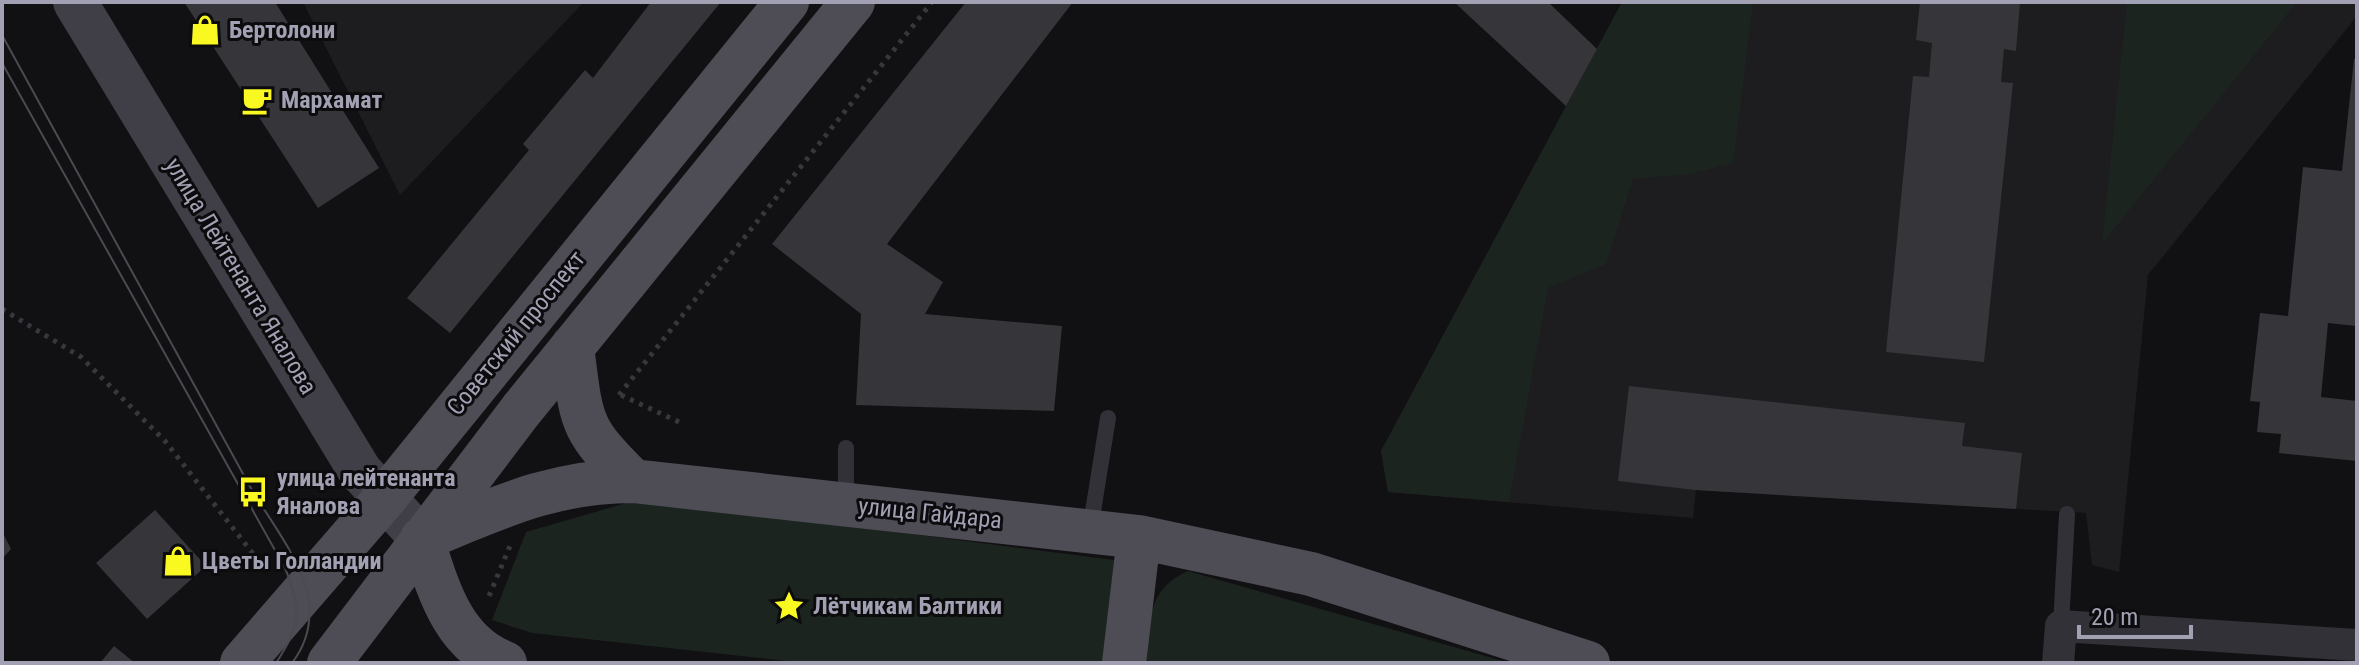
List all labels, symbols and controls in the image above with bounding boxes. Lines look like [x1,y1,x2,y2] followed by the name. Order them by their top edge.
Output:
[188,13,222,47] shop icon: Бертолони
[229,16,335,44] place label: Бертолони
[240,83,274,117] cafe icon: Мархамат
[281,86,382,114] place label: Мархамат
[159,153,323,399] street label: улица Лейтенанта Яналова
[441,245,591,421] street label: Советский проспект
[276,464,455,520] place label: улица лейтенанта Яналова
[236,475,270,509] bus stop icon: улица лейтенанта Яналова
[857,492,1003,534] street label: улица Гайдара
[161,544,195,578] shop icon: Цветы Голландии
[202,547,382,575] place label: Цветы Голландии
[772,589,806,623] place icon: Лётчикам Балтики
[2079,589,2191,639] scale bar
[813,592,1002,620] place label: Лётчикам Балтики
[2091,603,2138,631] text: 20 m

